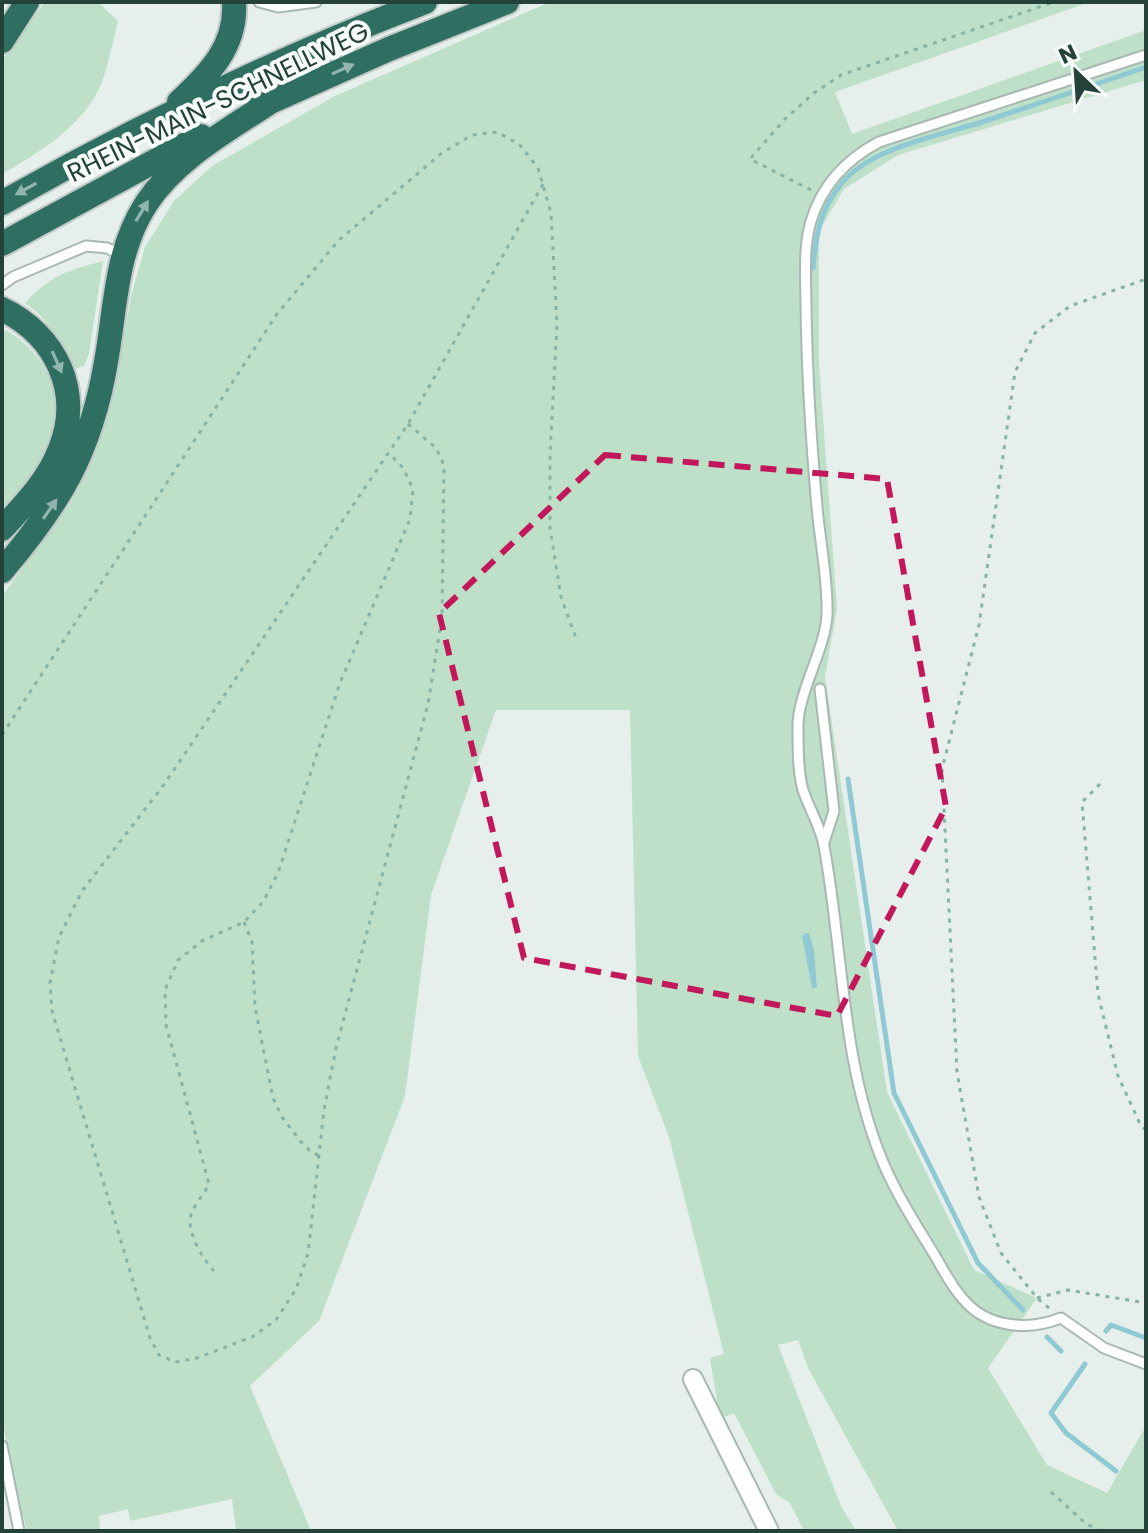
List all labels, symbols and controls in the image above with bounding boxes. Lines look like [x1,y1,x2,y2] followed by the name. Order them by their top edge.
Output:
[61,13,375,191] street label: RHEIN-MAIN-SCHNELLWEG
[1036,32,1116,112] north arrow
[1054,37,1082,72] text: N
[332,63,355,76] one-way arrow
[15,182,37,196] one-way arrow
[135,200,149,222] one-way arrow
[50,350,63,373] one-way arrow
[42,499,57,520] one-way arrow

